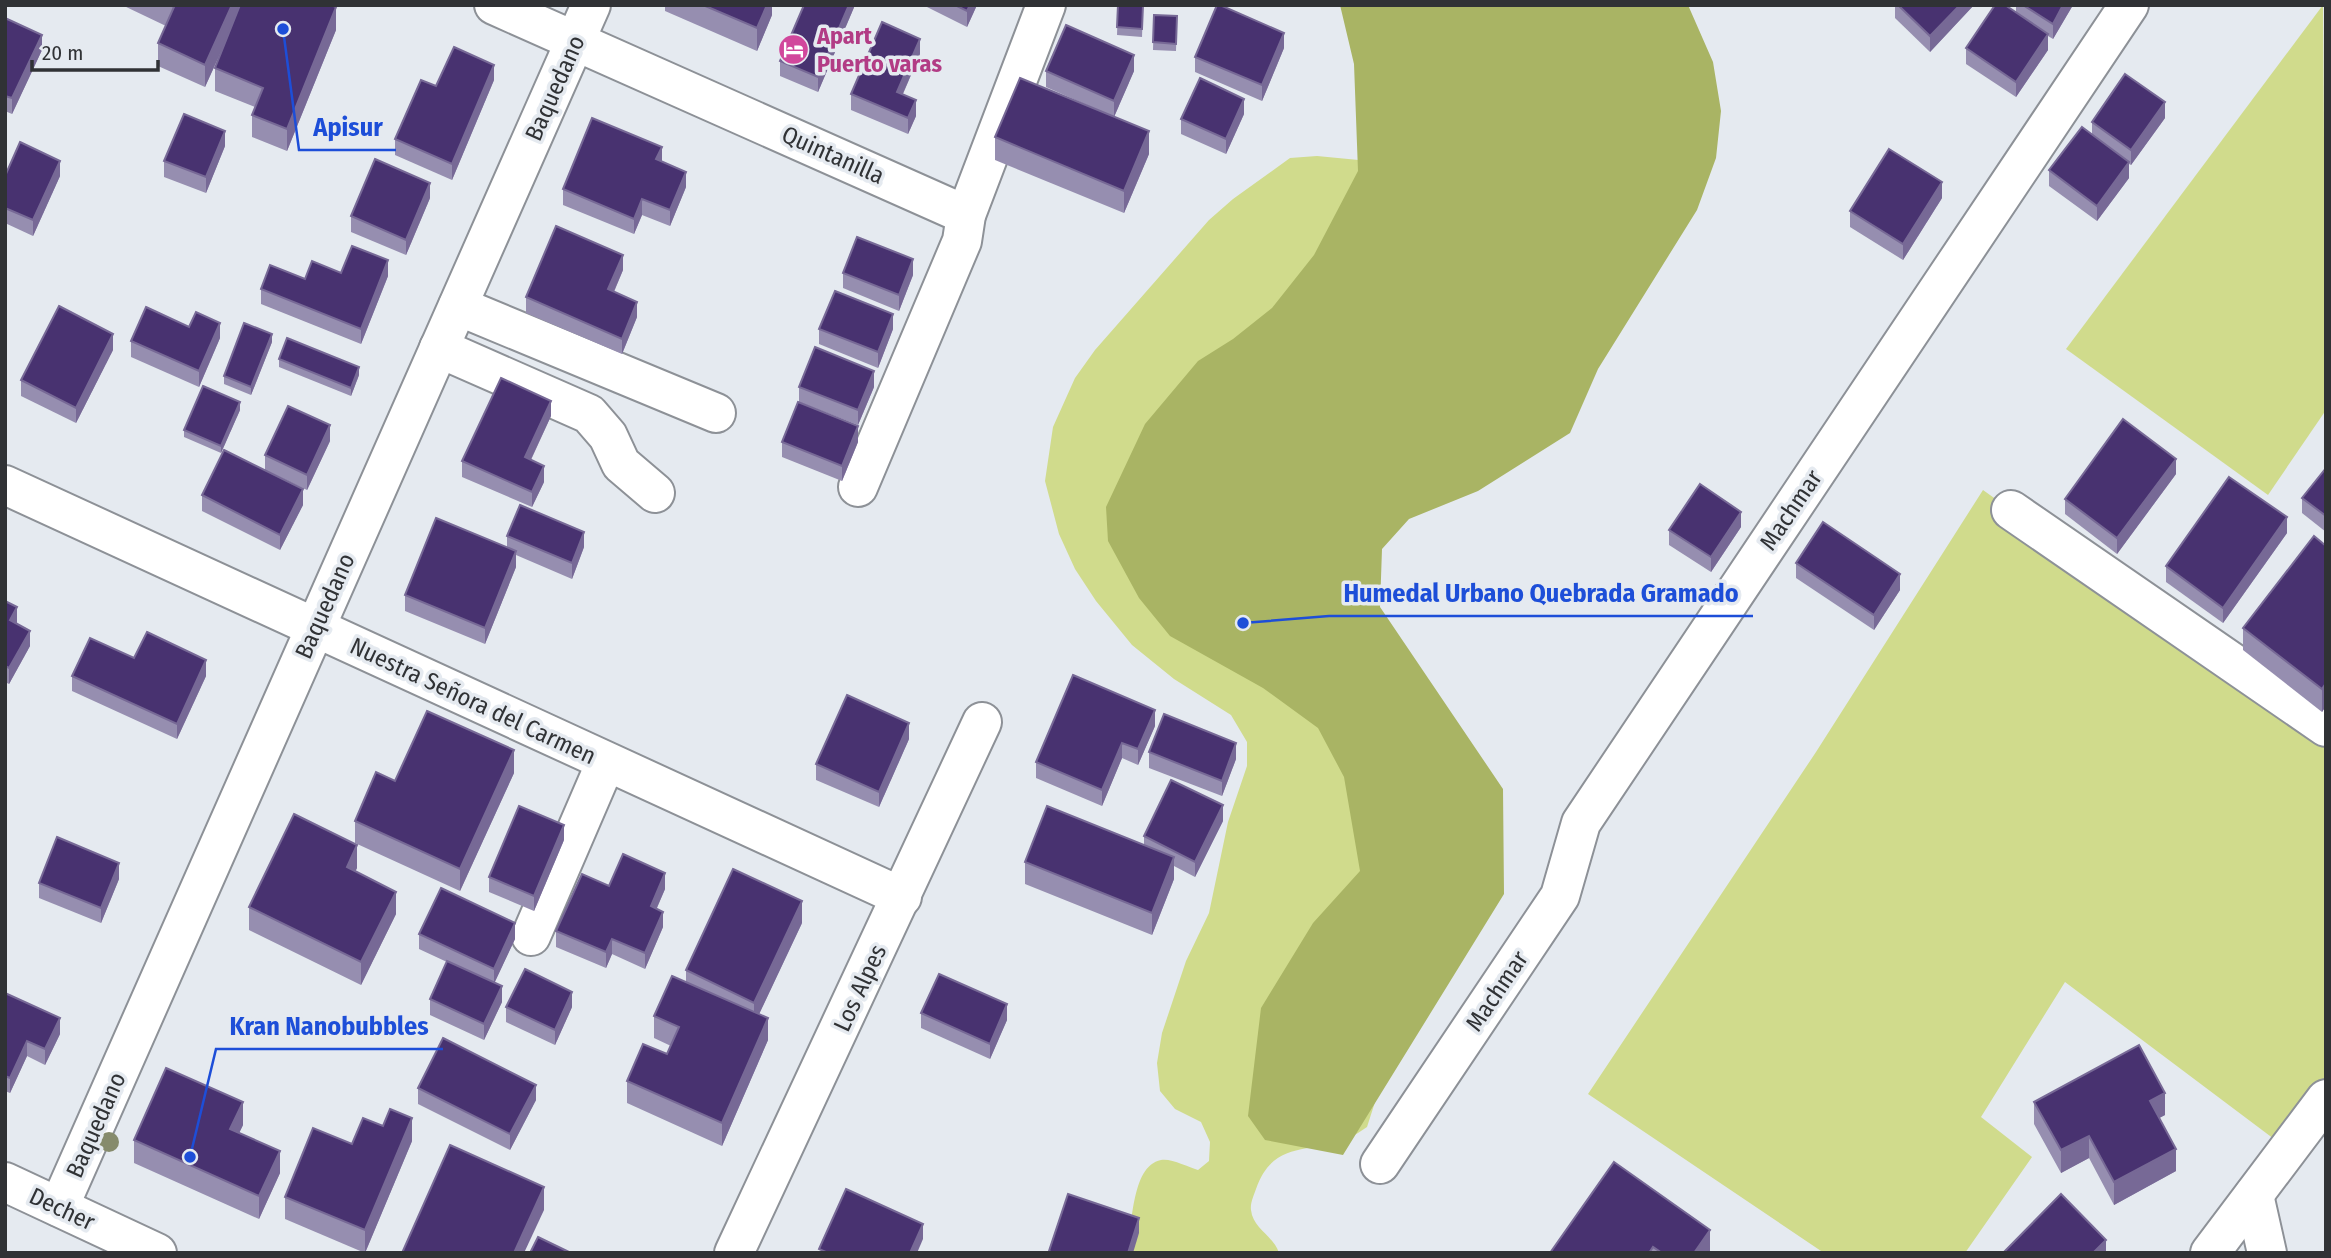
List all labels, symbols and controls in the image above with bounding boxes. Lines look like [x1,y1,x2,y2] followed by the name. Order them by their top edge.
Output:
[816,22,942,78] place label: Apart Puerto varas
[32,28,158,72] scale bar
[519,31,591,145] street label: Baquedano
[777,33,811,67] hotel icon: Apart Puerto varas
[42,40,83,66] text: 20 m
[299,103,396,150] callout: Apisur
[312,112,383,143] text: Apisur
[778,120,888,190] street label: Quintanilla
[1754,464,1828,555] street label: Machmar
[289,549,361,663] street label: Baquedano
[1329,569,1753,616] callout: Humedal Urbano Quebrada Gramado
[1343,578,1739,609] text: Humedal Urbano Quebrada Gramado
[346,632,600,770] street label: Nuestra Señora del Carmen
[828,940,892,1036] street label: Los Alpes
[1460,945,1534,1036] street label: Machmar
[216,1002,443,1049] callout: Kran Nanobubbles
[229,1011,429,1042] text: Kran Nanobubbles
[60,1068,132,1182] street label: Baquedano
[25,1182,100,1237] street label: Decher

